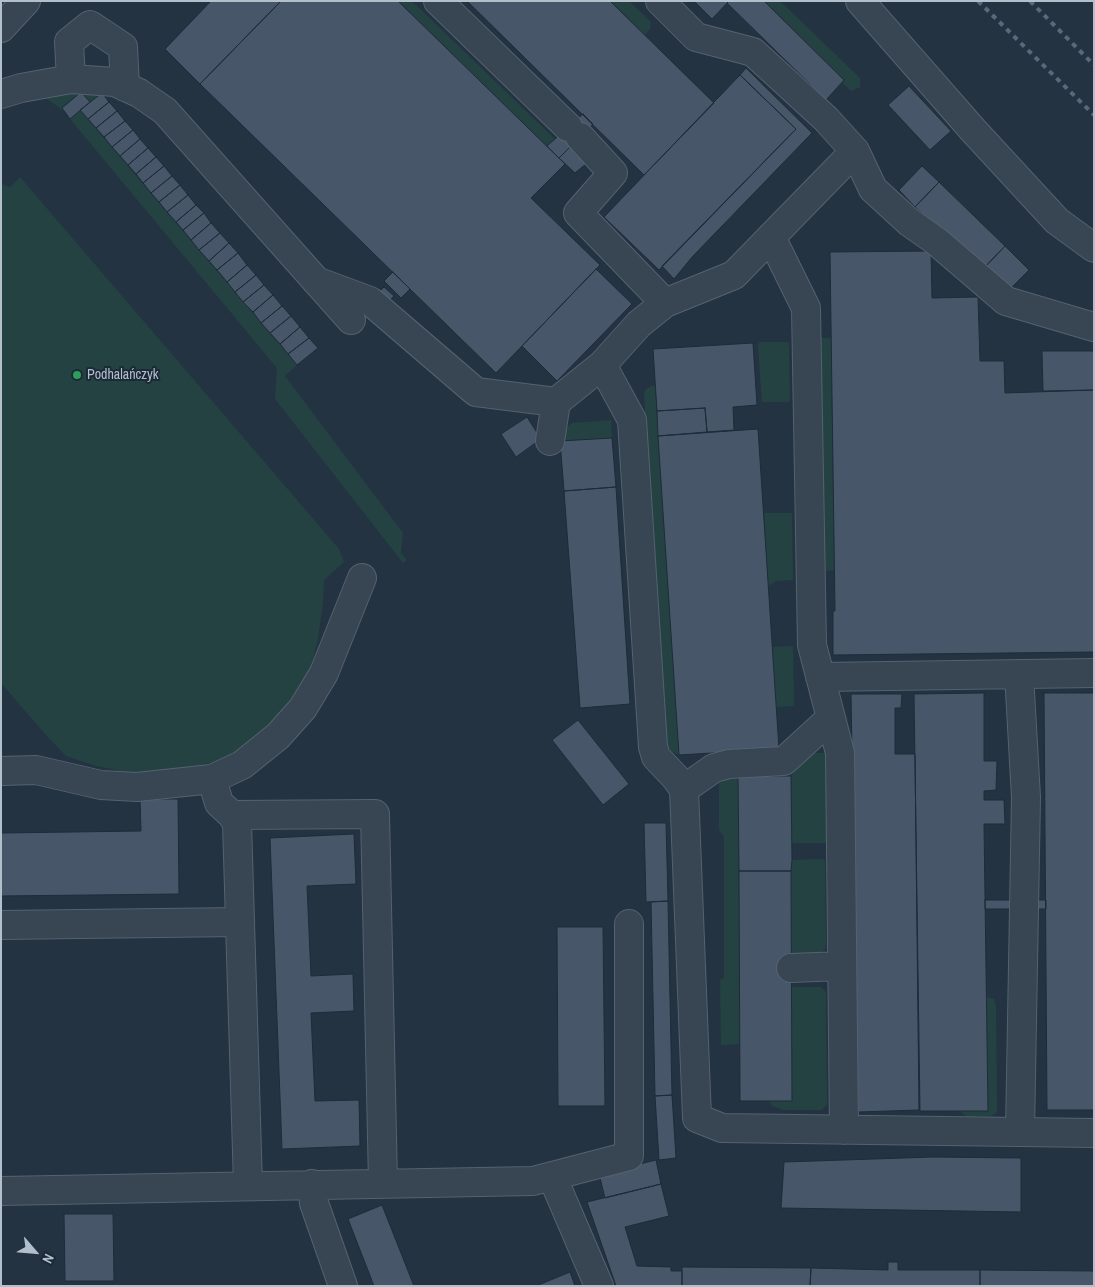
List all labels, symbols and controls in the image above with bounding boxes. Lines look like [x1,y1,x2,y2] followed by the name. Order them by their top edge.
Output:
[87,367,158,383] place label: Podhalańczyk
[71,369,83,381] marker: Podhalańczyk
[10,1227,60,1277] north arrow
[38,1251,58,1267] text: N

